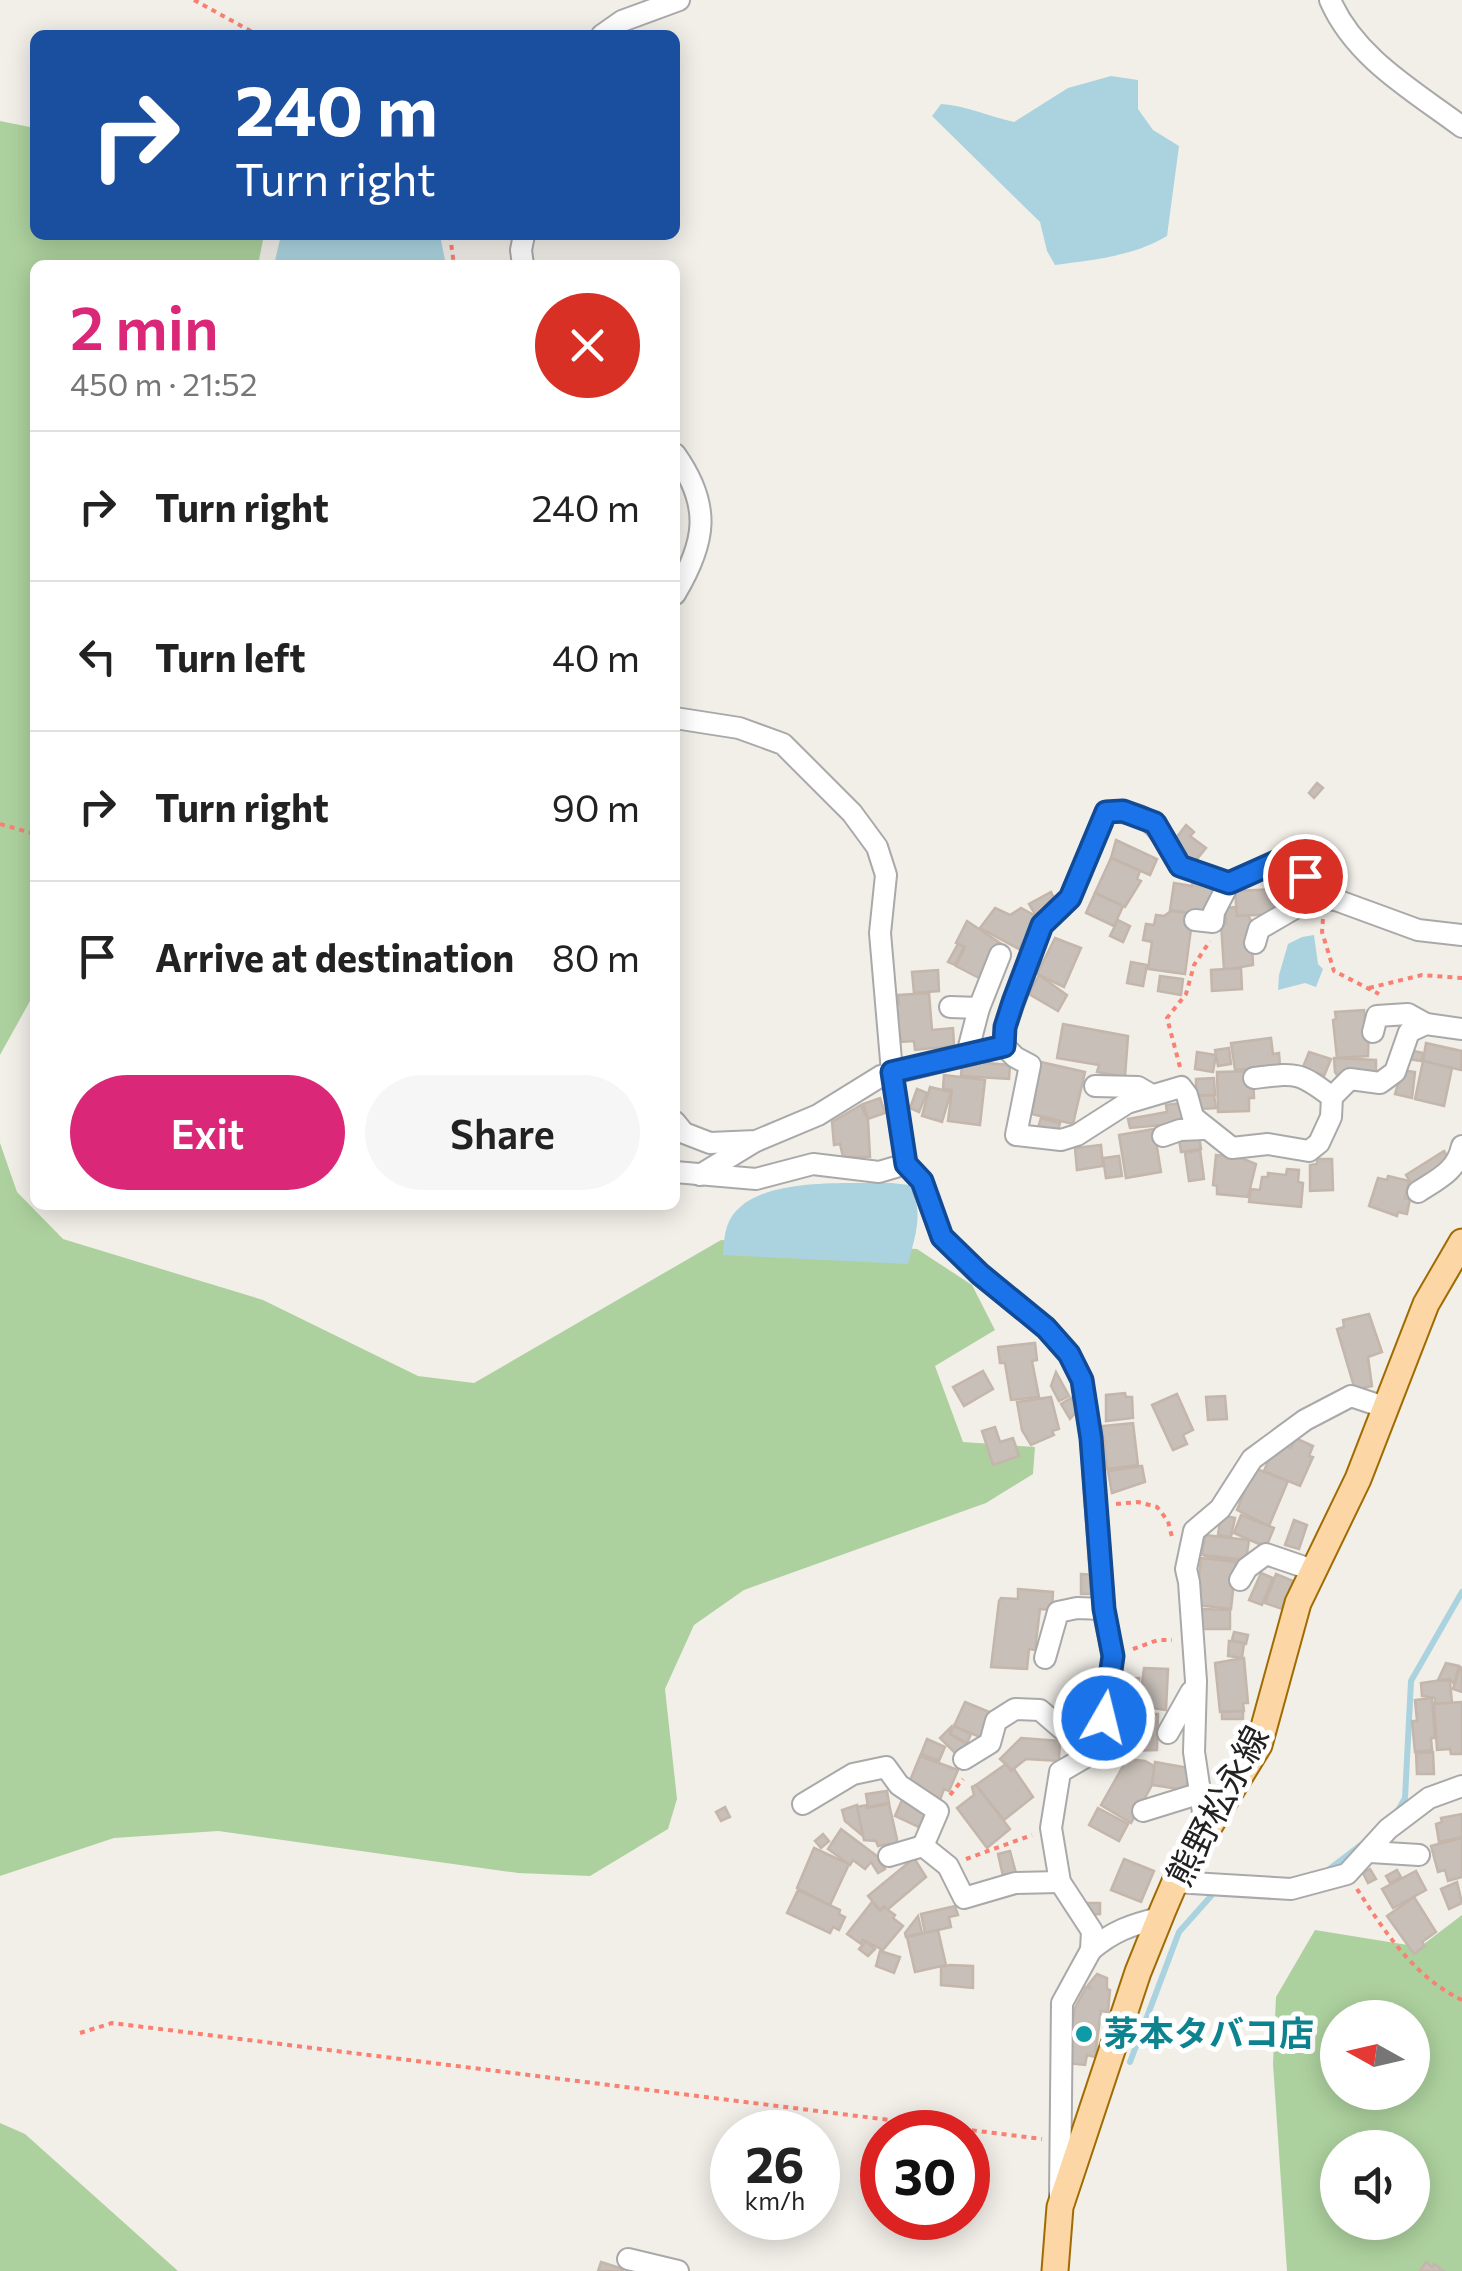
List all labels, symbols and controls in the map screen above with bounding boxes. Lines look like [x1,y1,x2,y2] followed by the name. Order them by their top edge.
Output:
[235,65,438,150] text: 240 m
[70,70,200,200] icon: right
[235,150,436,205] text: Turn right
[70,289,219,362] text: 2 min
[535,293,640,398] button: close
[70,363,257,403] text: 450 m · 21:52
[70,479,125,534] icon: right
[155,483,329,530] text: Turn right
[532,483,640,530] text: 240 m
[70,629,125,684] icon: left
[155,633,306,680] text: Turn left
[552,633,640,680] text: 40 m
[70,779,125,834] icon: right
[155,783,329,830] text: Turn right
[552,783,640,830] text: 90 m
[1263,834,1348,919] pin
[1278,849,1333,904] icon: arrive
[70,929,125,984] icon: arrive
[155,933,514,980] text: Arrive at destination
[552,933,640,980] text: 80 m
[70,1075,345,1190] button: Exit
[365,1075,640,1190] button: Share
[1052,1666,1156,1770] position arrow
[1156,1717,1276,1892] street label: 熊野松永線
[1320,2000,1430,2110] north arrow
[1320,2000,1430,2240] map controls
[1104,2010,1314,2053] place label: 茅本タバコ店
[1073,2023,1095,2045] marker: 茅本タバコ店
[860,2110,990,2240] speed limit sign: 30
[1320,2130,1430,2240] button: sound
[745,2132,804,2193] text: 26
[745,2185,805,2215] text: km/h

